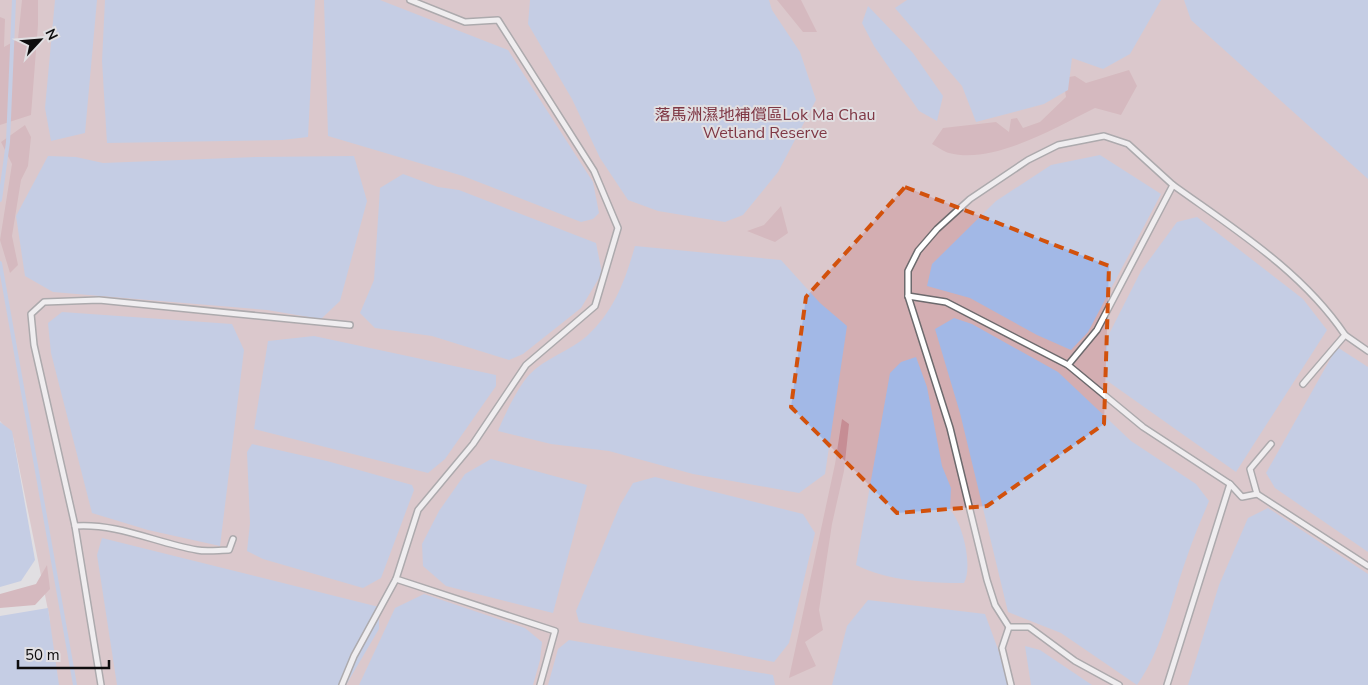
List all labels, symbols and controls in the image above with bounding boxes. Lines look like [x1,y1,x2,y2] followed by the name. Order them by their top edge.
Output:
[15,15,65,65] north arrow
[40,26,62,43] text: N
[654,104,876,144] park label: 落馬洲濕地補償區Lok Ma Chau Wetland Reserve
[18,638,109,670] scale bar
[25,645,60,665] text: 50 m

